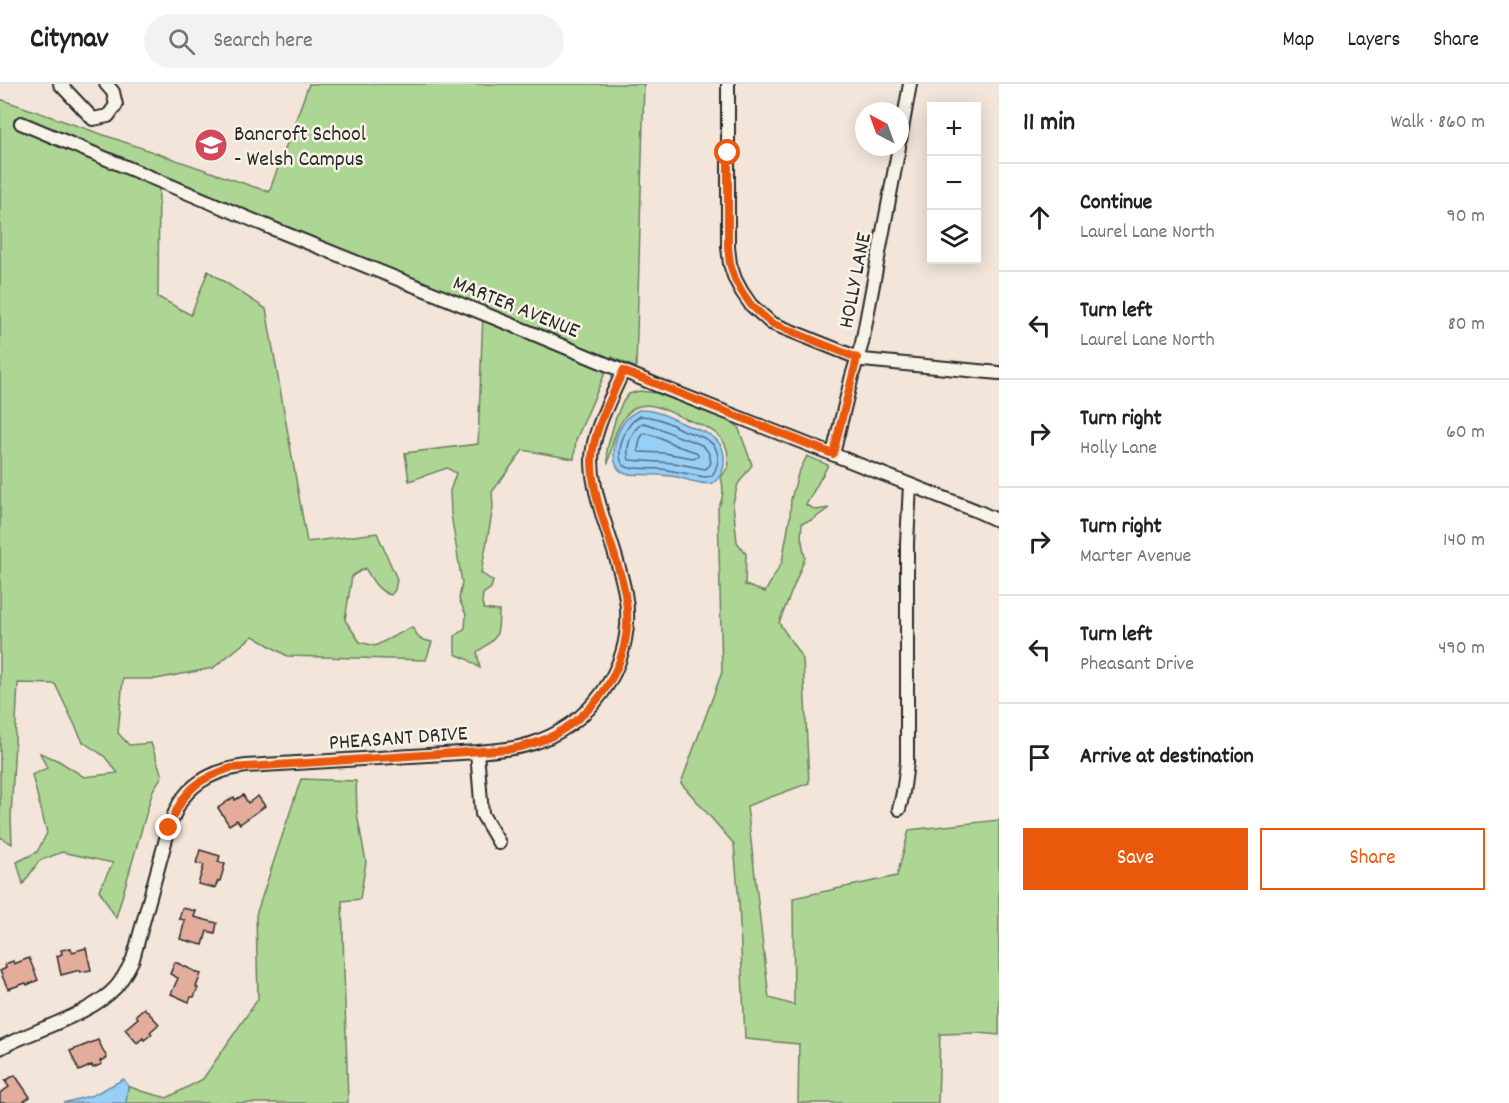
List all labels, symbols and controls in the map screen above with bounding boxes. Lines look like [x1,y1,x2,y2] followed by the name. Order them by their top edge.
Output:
[144,14,564,68] search box
[30,21,108,61] text: Citynav
[165,25,198,58] icon: search
[213,26,313,57] text: Search here
[1283,26,1314,56] text: Map
[1347,26,1400,56] text: Layers
[1433,26,1479,56] text: Share
[855,102,909,156] north arrow
[927,102,981,264] map controls
[927,102,981,156] button: +
[1023,105,1075,142] text: 11 min
[1390,109,1485,137] text: Walk · 860 m
[234,120,366,176] place label: Bancroft School - Welsh Campus
[193,127,229,163] school or university icon: Bancroft School - Welsh Campus
[714,139,740,165] route start
[927,156,981,210] button: −
[1080,188,1152,219] text: Continue
[1023,201,1056,234] icon: ahead
[1447,203,1485,231] text: 90 m
[927,210,981,264] button: layers
[1080,219,1215,247] text: Laurel Lane North
[832,230,881,331] street label: HOLLY LANE
[448,269,584,348] street label: MARTER AVENUE
[1080,296,1152,327] text: Turn left
[1023,309,1056,342] icon: left
[1448,311,1485,339] text: 80 m
[1080,327,1215,355] text: Laurel Lane North
[1080,404,1162,435] text: Turn right
[1023,417,1056,450] icon: right
[1446,419,1485,447] text: 60 m
[1080,435,1157,463] text: Holly Lane
[1080,512,1162,543] text: Turn right
[1023,525,1056,558] icon: right
[1443,527,1485,555] text: 140 m
[1080,543,1191,571] text: Marter Avenue
[1080,620,1152,651] text: Turn left
[1023,633,1056,666] icon: left
[1438,635,1485,663] text: 490 m
[1080,651,1194,679] text: Pheasant Drive
[328,719,469,760] street label: PHEASANT DRIVE
[1023,741,1056,774] icon: arrive
[1080,742,1254,773] text: Arrive at destination
[155,814,181,840] route end
[1023,828,1248,890] button: Save
[1260,828,1485,890] button: Share

